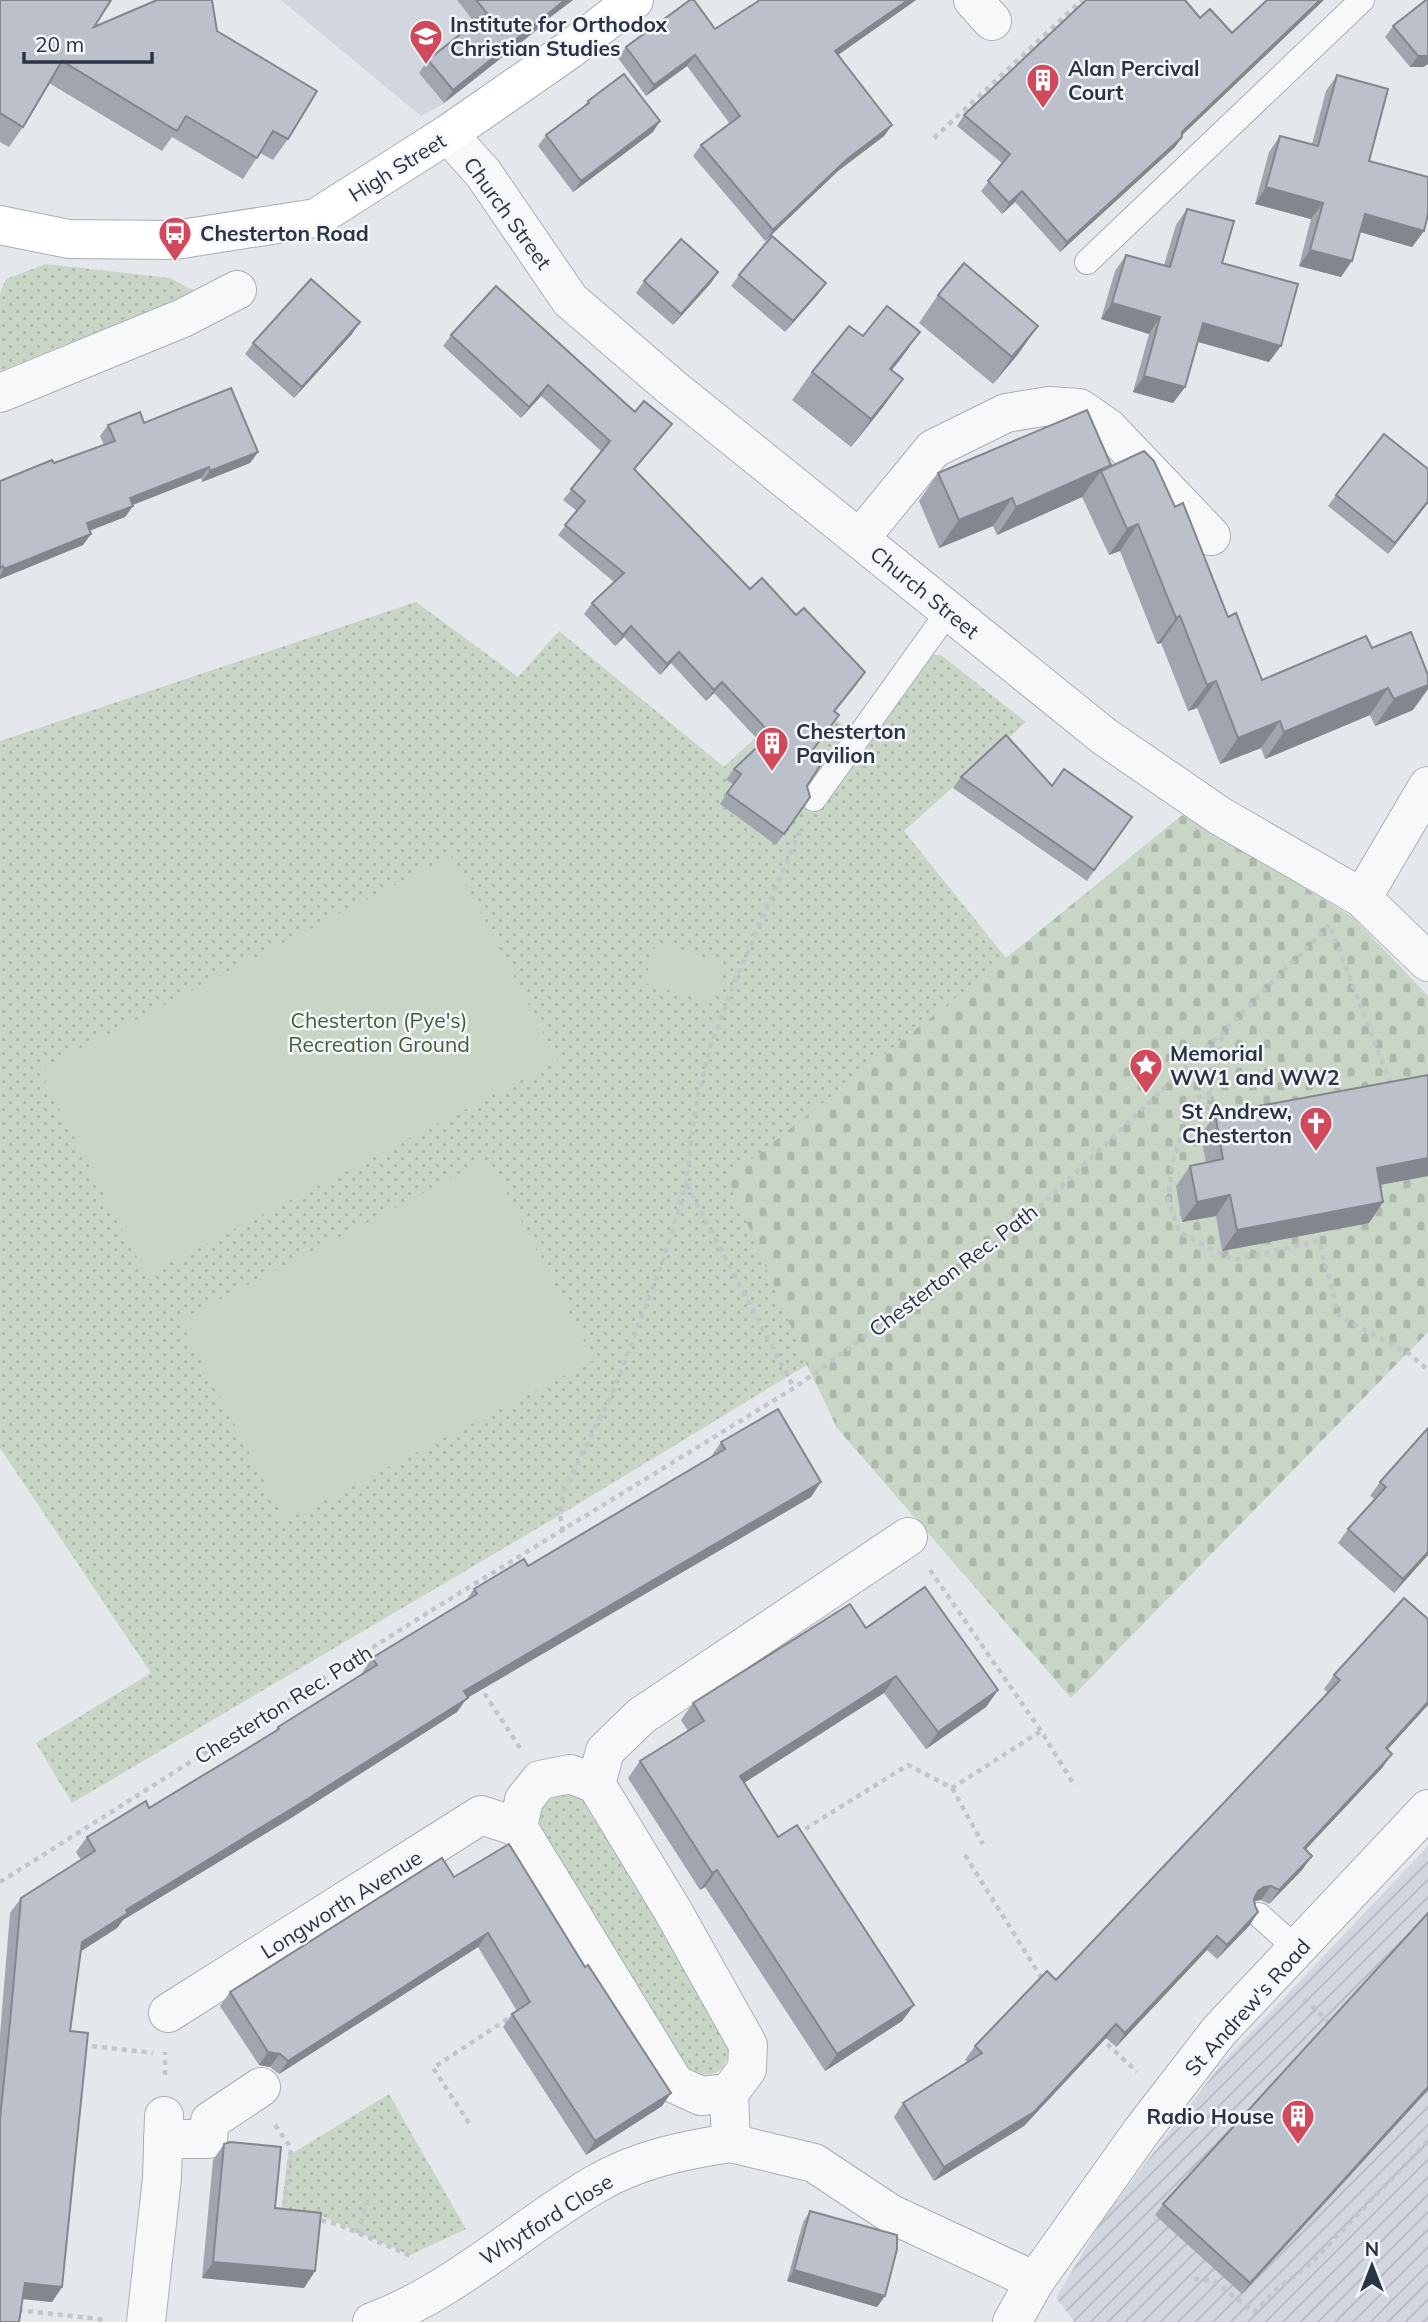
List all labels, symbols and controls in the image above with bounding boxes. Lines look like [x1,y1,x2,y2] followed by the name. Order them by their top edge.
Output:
[450,11,668,61] place label: Institute for Orthodox Christian Studies
[407,17,445,66] school or university icon: Institute for Orthodox Christian Studies
[24,21,152,65] scale bar
[35,31,84,57] text: 20 m
[1068,55,1200,105] place label: Alan Percival Court
[1024,61,1062,110] building icon: Alan Percival Court
[344,127,450,207] street label: High Street
[459,152,557,274] street label: Church Street
[156,214,194,263] bus stop icon: Chesterton Road
[200,220,369,246] place label: Chesterton Road
[865,540,985,644] street label: Church Street
[796,718,906,768] place label: Chesterton Pavilion
[753,724,791,773] building icon: Chesterton Pavilion
[288,1007,470,1057] park label: Chesterton (Pye's) Recreation Ground
[1170,1040,1340,1090] place label: Memorial WW1 and WW2
[1127,1046,1165,1095] place icon: Memorial WW1 and WW2
[1181,1098,1292,1148] place label: St Andrew, Chesterton
[1297,1104,1335,1153] church icon: St Andrew, Chesterton
[864,1198,1042,1342] street label: Chesterton Rec. Path
[189,1639,377,1769] street label: Chesterton Rec. Path
[256,1844,426,1964] street label: Longworth Avenue
[1179,1933,1315,2081] street label: St Andrew's Road
[1279,2097,1317,2146] building icon: Radio House
[1146,2103,1274,2129] place label: Radio House
[475,2168,617,2270] street label: Whytford Close
[1337,2231,1407,2301] north arrow
[1365,2237,1379,2261] text: N

